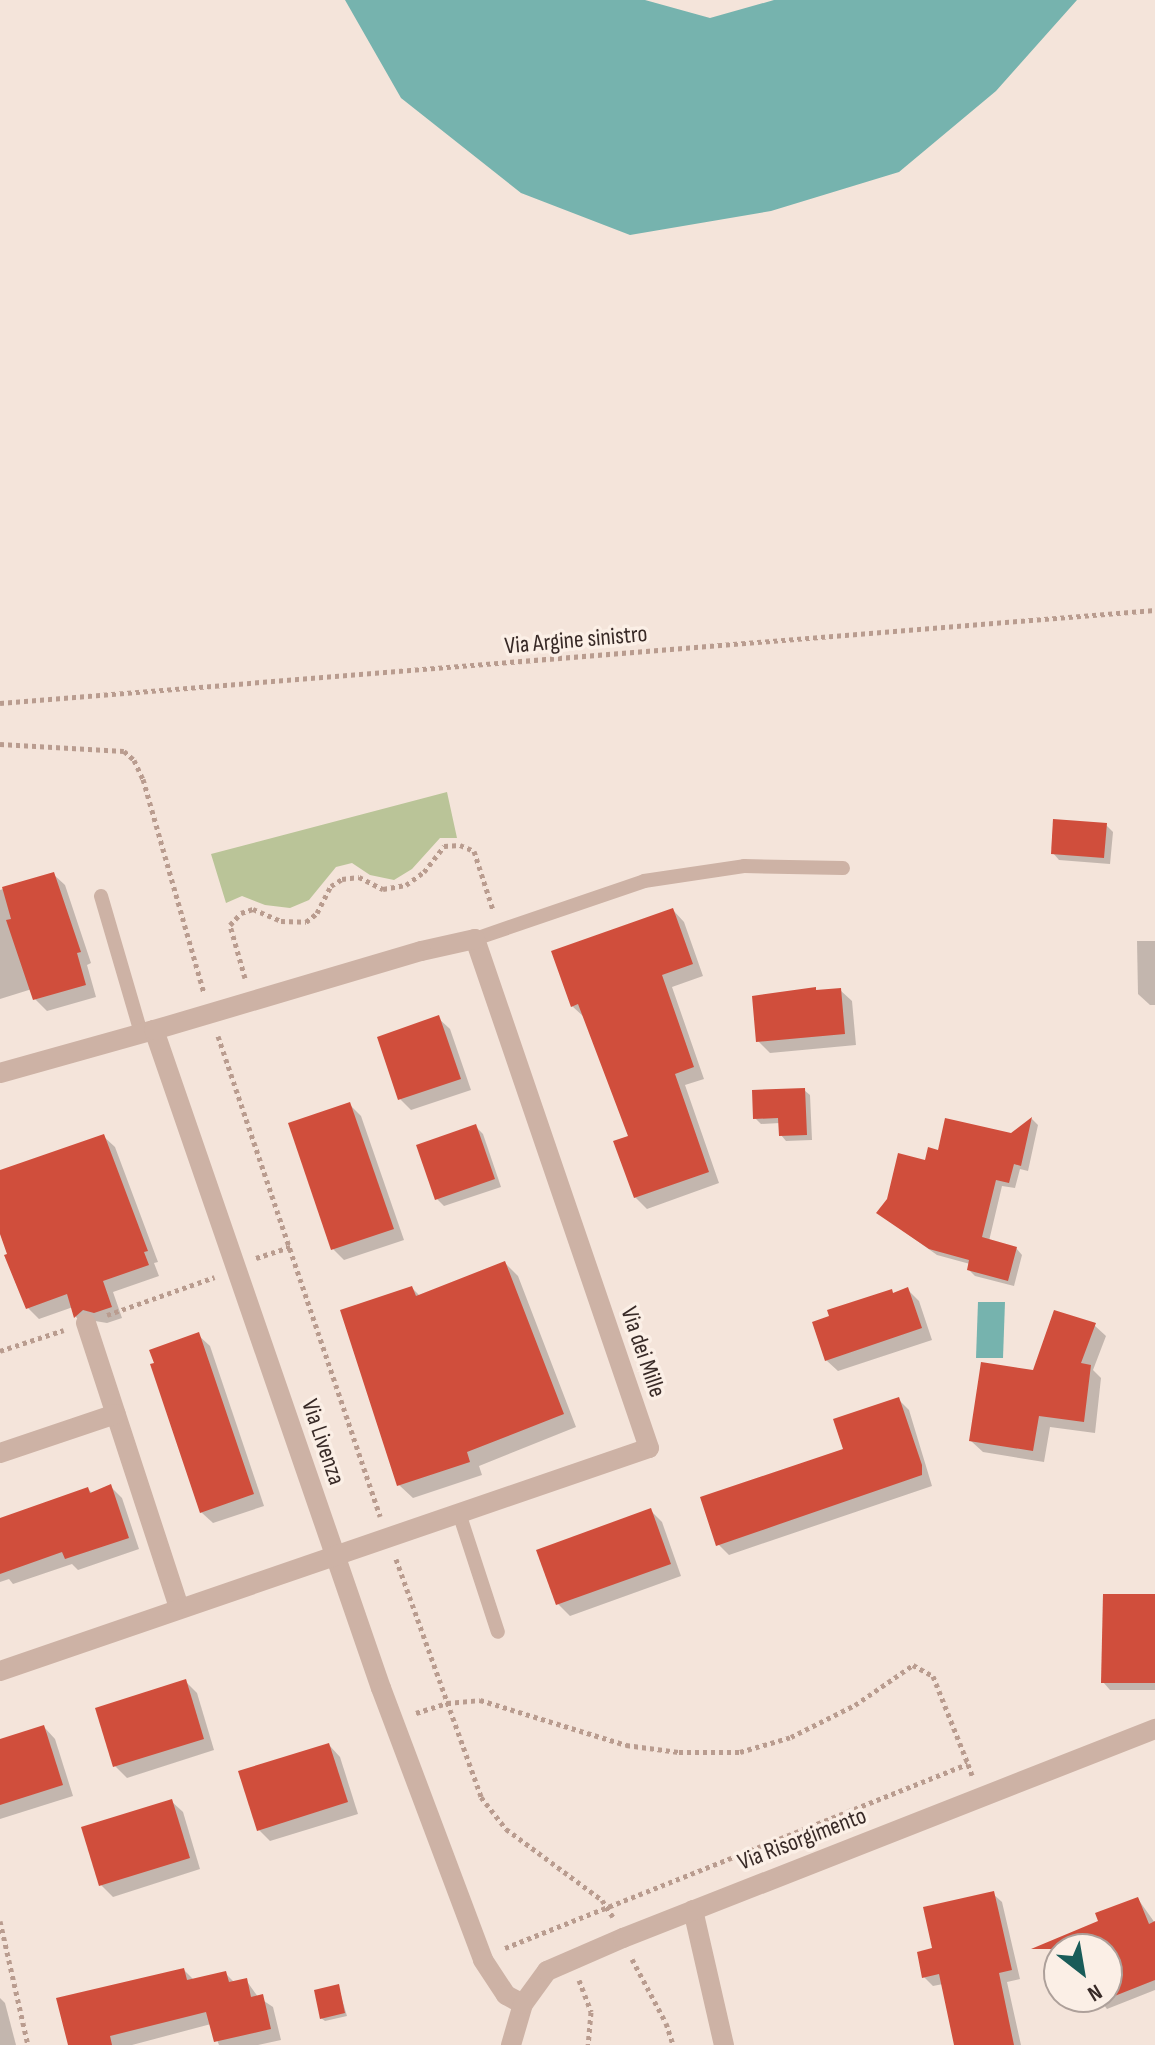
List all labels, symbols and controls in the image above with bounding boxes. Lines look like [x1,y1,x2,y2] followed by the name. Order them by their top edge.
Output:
[503,619,649,661] street label: Via Argine sinistro
[614,1303,672,1401] street label: Via dei Mille
[295,1395,351,1489] street label: Via Livenza
[734,1801,870,1877] street label: Via Risorgimento
[1043,1933,1123,2013] north arrow
[1083,1978,1107,2007] text: N

